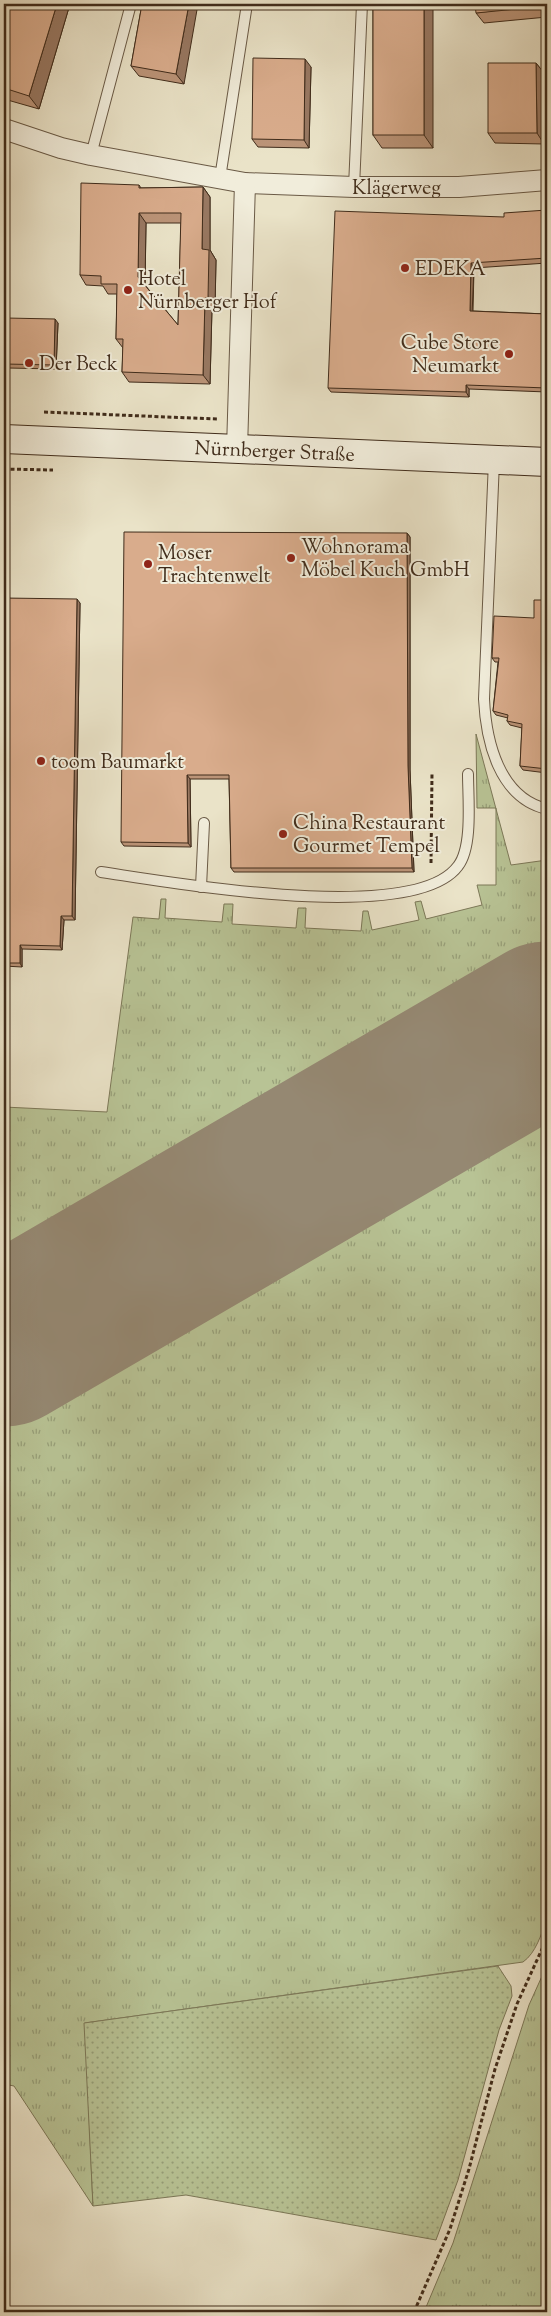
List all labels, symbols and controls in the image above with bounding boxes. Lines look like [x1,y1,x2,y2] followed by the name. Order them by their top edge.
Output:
[352,175,441,204] street label: Klägerweg
[415,256,486,285] place label: EDEKA
[399,262,411,274] marker: EDEKA
[138,266,278,318] place label: Hotel Nürnberger Hof
[122,284,134,296] marker: Hotel Nürnberger Hof
[401,330,499,382] place label: Cube Store Neumarkt
[503,348,515,360] marker: Cube Store Neumarkt
[39,351,118,380] place label: Der Beck
[23,357,35,369] marker: Der Beck
[194,435,355,471] street label: Nürnberger Straße
[301,534,470,586] place label: Wohnorama Möbel Kuch GmbH
[158,540,271,592] place label: Moser Trachtenwelt
[285,552,297,564] marker: Wohnorama Möbel Kuch GmbH
[142,558,154,570] marker: Moser Trachtenwelt
[51,749,184,778] place label: toom Baumarkt
[35,755,47,767] marker: toom Baumarkt
[293,810,445,862] place label: China Restaurant Gourmet Tempel
[277,828,289,840] marker: China Restaurant Gourmet Tempel

